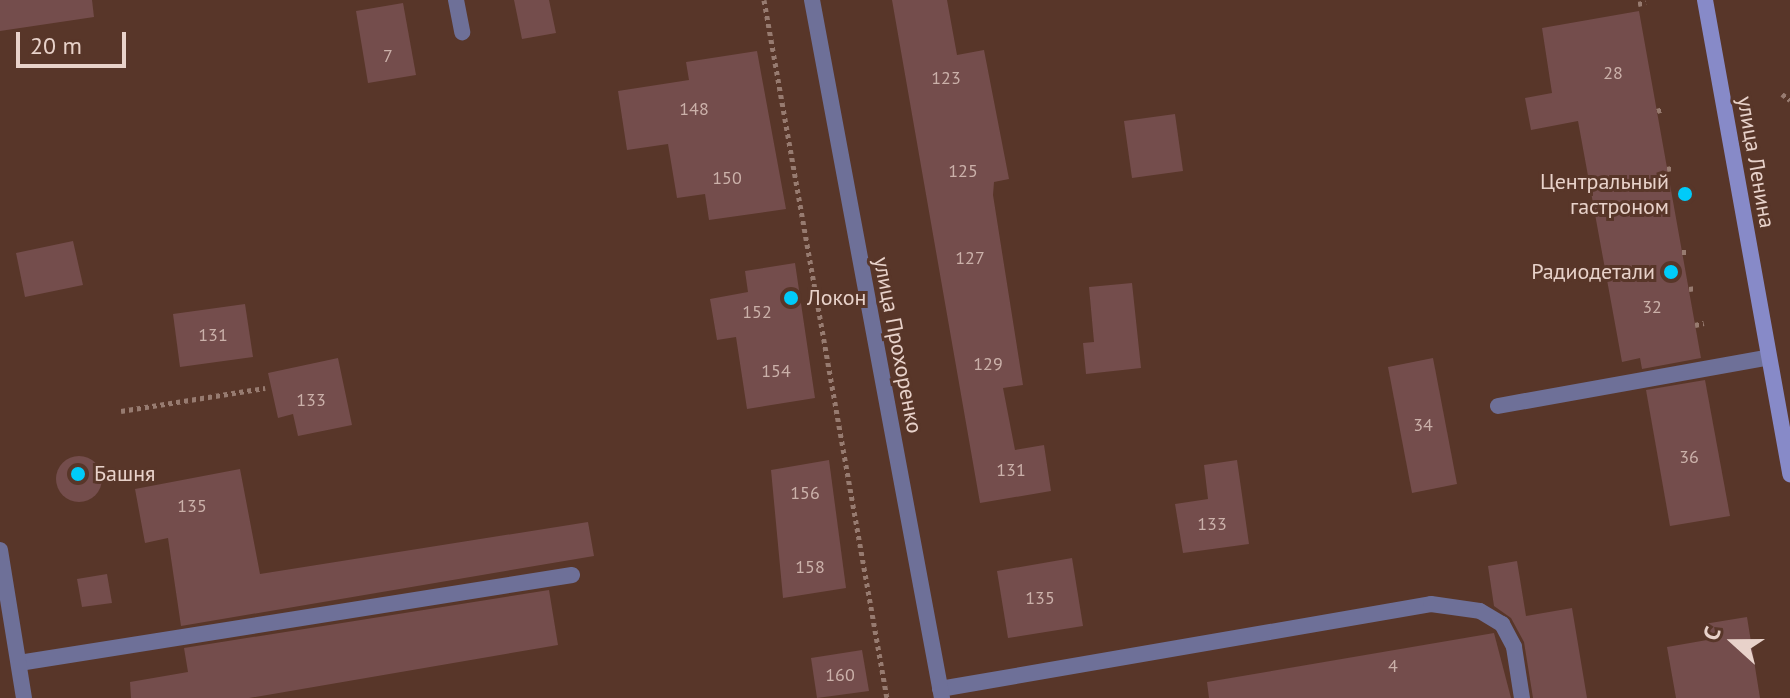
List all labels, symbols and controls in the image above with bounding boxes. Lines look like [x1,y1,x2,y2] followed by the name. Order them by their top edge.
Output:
[20,16,130,66] scale bar
[30,30,82,61] text: 20 m
[383,45,393,67] house number: 7
[1603,62,1623,84] house number: 28
[931,67,961,89] house number: 123
[1731,94,1781,230] street label: улица Ленина
[679,98,709,120] house number: 148
[948,160,978,182] house number: 125
[712,167,742,189] house number: 150
[1540,168,1669,220] place label: Центральный гастроном
[1676,185,1694,203] marker: Центральный гастроном
[955,247,985,269] house number: 127
[868,255,928,435] street label: улица Прохоренко
[1531,259,1655,285] place label: Радиодетали
[1662,263,1680,281] marker: Радиодетали
[807,285,866,311] place label: Локон
[782,289,800,307] marker: Локон
[1642,296,1662,318] house number: 32
[742,301,772,323] house number: 152
[198,324,228,346] house number: 131
[973,353,1003,375] house number: 129
[761,360,791,382] house number: 154
[296,389,326,411] house number: 133
[1413,414,1433,436] house number: 34
[1679,446,1699,468] house number: 36
[996,459,1026,481] house number: 131
[94,461,156,487] place label: Башня
[69,465,87,483] marker: Башня
[790,482,820,504] house number: 156
[177,495,207,517] house number: 135
[1197,513,1227,535] house number: 133
[795,556,825,578] house number: 158
[1025,587,1055,609] house number: 135
[1694,602,1774,682] north arrow
[1696,623,1727,644] text: С
[1388,655,1398,677] house number: 4
[825,664,855,686] house number: 160

